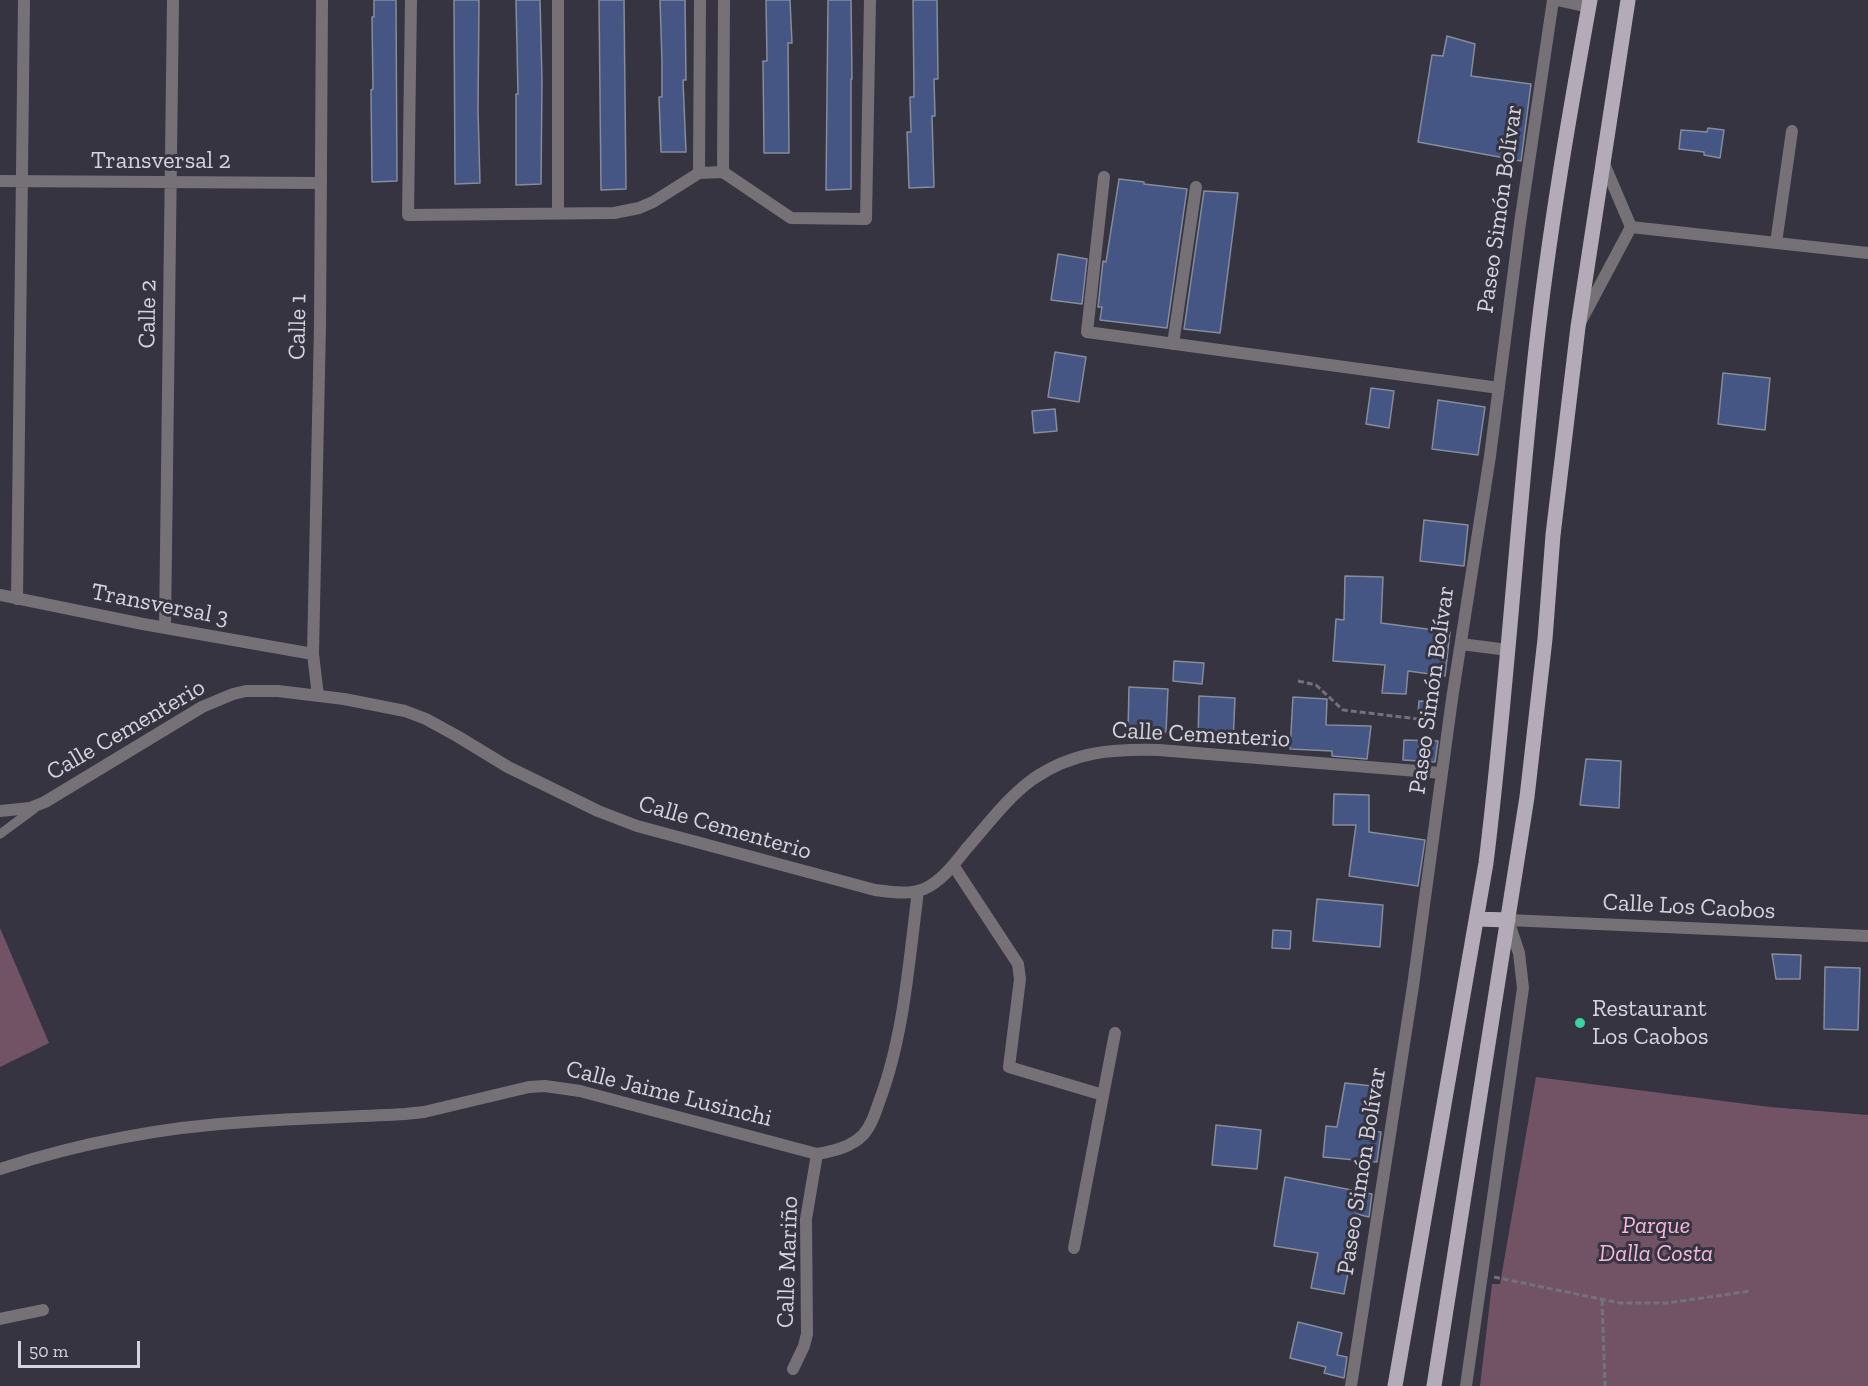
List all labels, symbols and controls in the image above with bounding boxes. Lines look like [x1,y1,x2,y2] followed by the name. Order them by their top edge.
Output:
[1471,103,1529,315] street label: Paseo Simón Bolívar
[91,147,231,175] street label: Transversal 2
[133,279,163,349] street label: Calle 2
[283,294,313,360] street label: Calle 1
[89,578,231,632] street label: Transversal 3
[1403,584,1461,796] street label: Paseo Simón Bolívar
[42,673,210,787] street label: Calle Cementerio
[1111,716,1291,754] street label: Calle Cementerio
[635,790,815,866] street label: Calle Cementerio
[1602,888,1776,926] street label: Calle Los Caobos
[1592,995,1708,1051] place label: Restaurant Los Caobos
[1573,1016,1587,1030] marker: Restaurant Los Caobos
[563,1054,775,1134] street label: Calle Jaime Lusinchi
[1331,1065,1393,1277] street label: Paseo Simón Bolívar
[771,1196,805,1328] street label: Calle Mariño
[1599,1212,1713,1268] park label: Parque Dalla Costa
[21,1329,142,1367] scale bar
[29,1340,68,1362] text: 50 m

